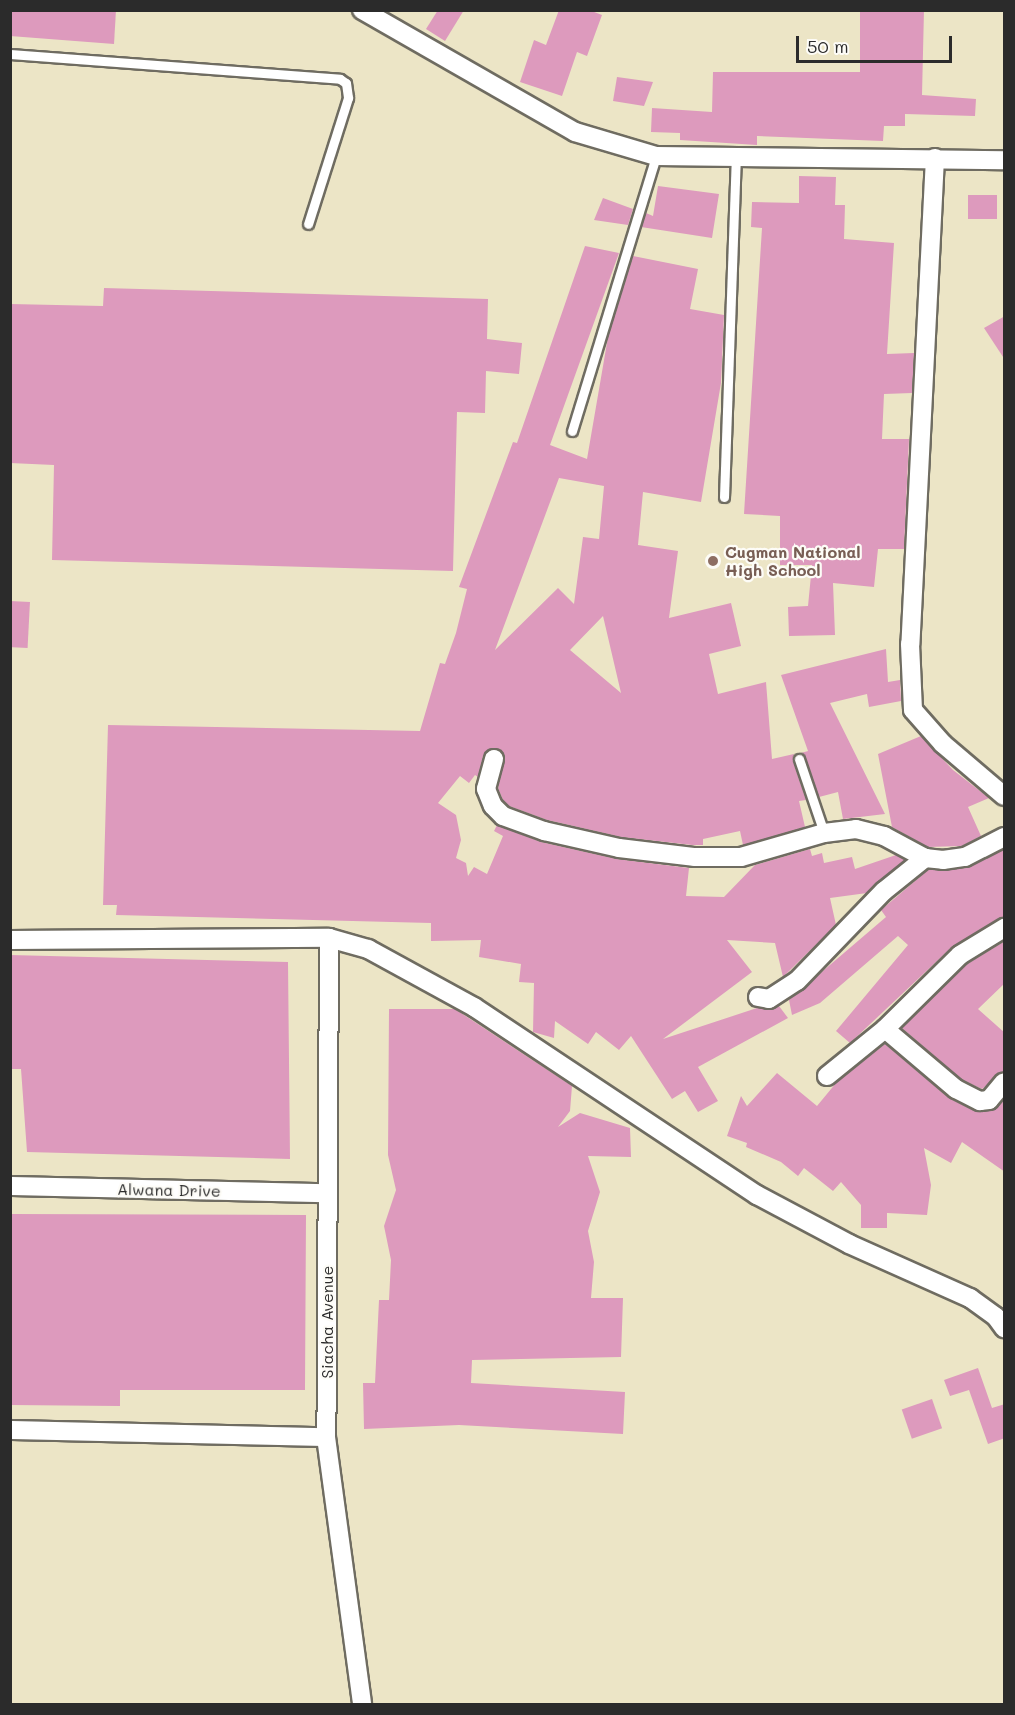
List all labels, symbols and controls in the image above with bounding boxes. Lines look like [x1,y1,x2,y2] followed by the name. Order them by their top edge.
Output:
[799,24,955,62] scale bar
[807,34,849,58] text: 50 m
[725,542,861,580] place label: Cugman National High School
[706,554,720,568] marker: Cugman National High School
[117,1179,221,1201] street label: Alwana Drive
[317,1266,337,1378] street label: Siacha Avenue

